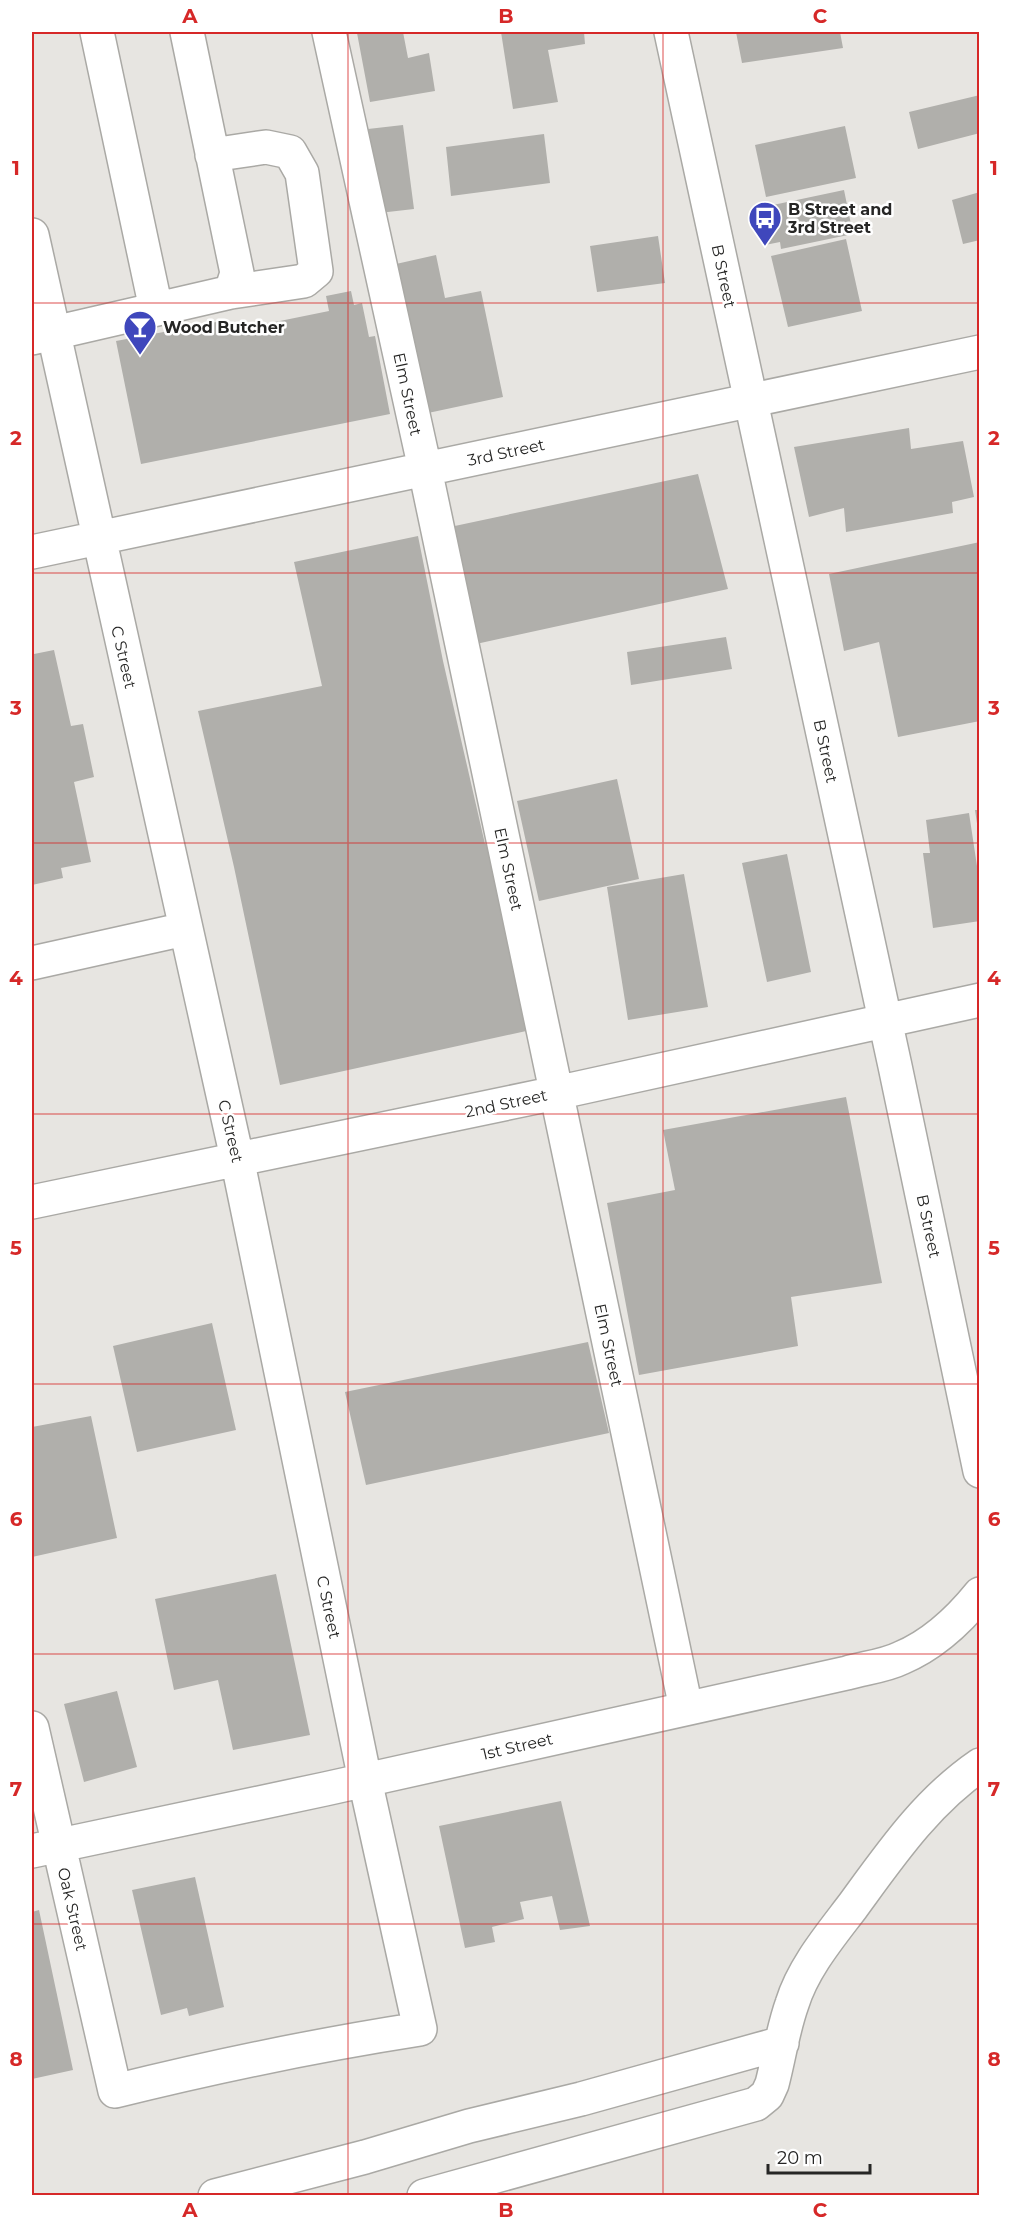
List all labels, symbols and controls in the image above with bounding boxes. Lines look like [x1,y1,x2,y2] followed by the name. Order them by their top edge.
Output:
[181,4,198,28] text: A
[498,4,514,28] text: B
[813,4,828,28] text: C
[12,156,20,180] text: 1
[990,156,998,180] text: 1
[747,200,783,247] bus stop icon: B Street and 3rd Street
[787,200,892,237] place label: B Street and 3rd Street
[707,243,740,310] street label: B Street
[122,309,158,356] bar icon: Wood Butcher
[163,318,285,337] place label: Wood Butcher
[389,351,426,438] street label: Elm Street
[10,426,22,450] text: 2
[988,426,1000,450] text: 2
[466,435,547,470] street label: 3rd Street
[107,624,140,691] street label: C Street
[9,696,22,720] text: 3
[987,696,1000,720] text: 3
[809,718,842,785] street label: B Street
[490,826,527,913] street label: Elm Street
[9,966,23,990] text: 4
[987,966,1001,990] text: 4
[463,1085,549,1121] street label: 2nd Street
[214,1098,247,1165] street label: C Street
[912,1193,945,1260] street label: B Street
[10,1236,22,1260] text: 5
[988,1236,1000,1260] text: 5
[590,1302,627,1389] street label: Elm Street
[10,1507,23,1531] text: 6
[988,1507,1001,1531] text: 6
[313,1574,345,1641] street label: C Street
[480,1729,555,1764] street label: 1st Street
[10,1777,22,1801] text: 7
[988,1777,1000,1801] text: 7
[54,1866,91,1953] street label: Oak Street
[9,2047,23,2071] text: 8
[987,2047,1001,2071] text: 8
[768,2137,870,2175] scale bar
[777,2147,823,2169] text: 20 m
[181,2198,198,2222] text: A
[498,2198,514,2222] text: B
[813,2198,828,2222] text: C

